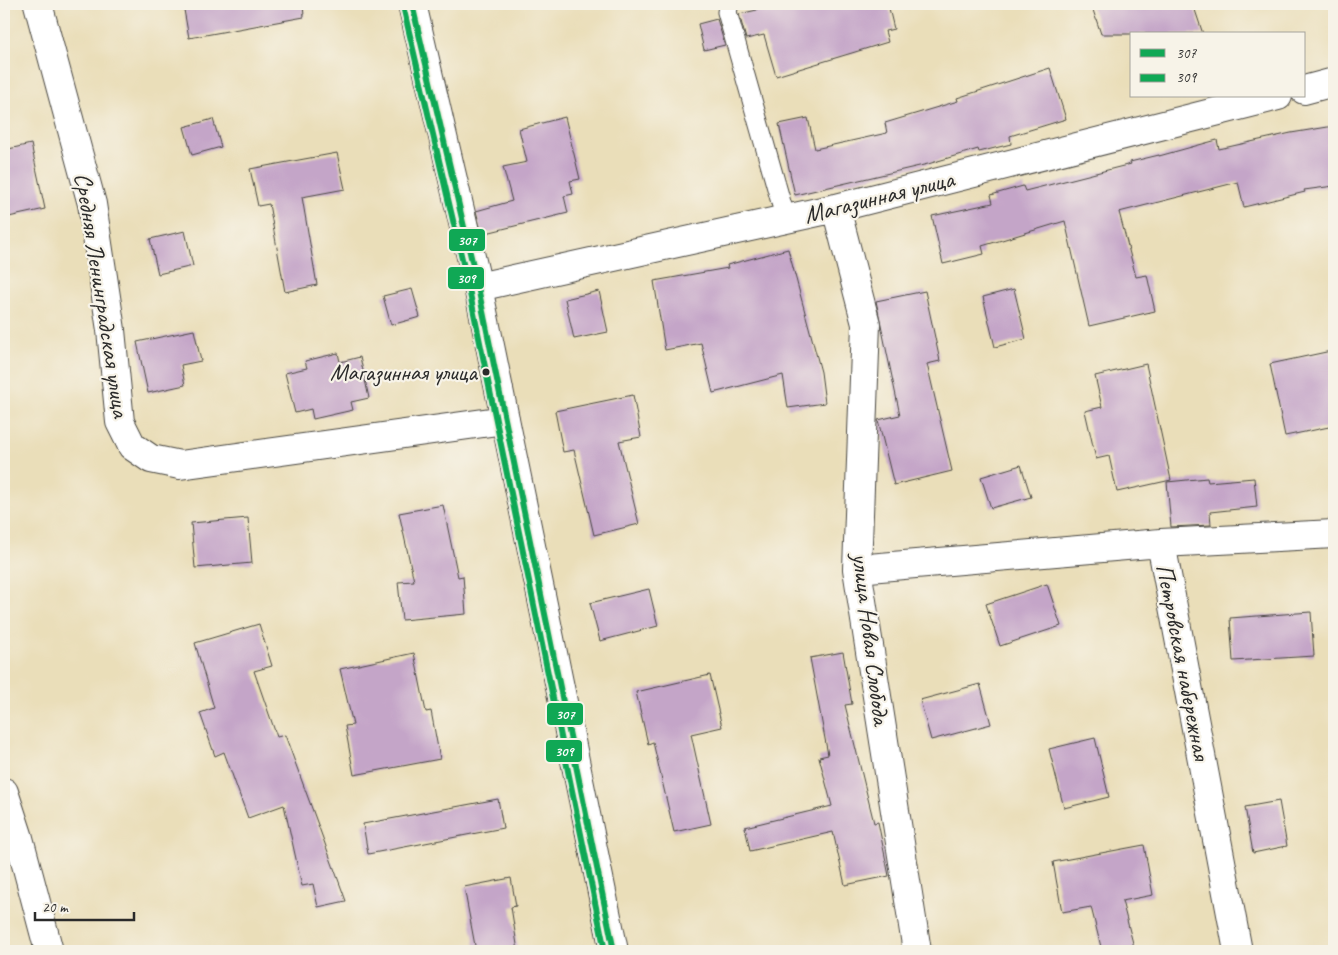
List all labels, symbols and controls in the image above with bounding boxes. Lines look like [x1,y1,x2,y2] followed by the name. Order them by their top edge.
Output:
[1130,32,1306,98] legend
[1176,44,1198,63] text: 307
[1176,68,1198,87] text: 309
[801,162,959,231] street label: Магазинная улица
[67,170,137,422] street label: Средняя Ленинградская улица
[448,228,486,252] line badge: 307
[458,232,478,249] text: 307
[447,266,485,290] line badge: 309
[457,270,477,287] text: 309
[330,357,478,387] place label: Магазинная улица
[481,367,491,377] marker: Магазинная улица
[844,549,898,729] street label: улица Новая Слобода
[1148,561,1218,765] street label: Петровская набережная
[546,702,584,726] line badge: 307
[556,706,576,723] text: 307
[545,739,583,763] line badge: 309
[555,743,575,760] text: 309
[35,890,134,922] scale bar
[42,898,69,917] text: 20 m

